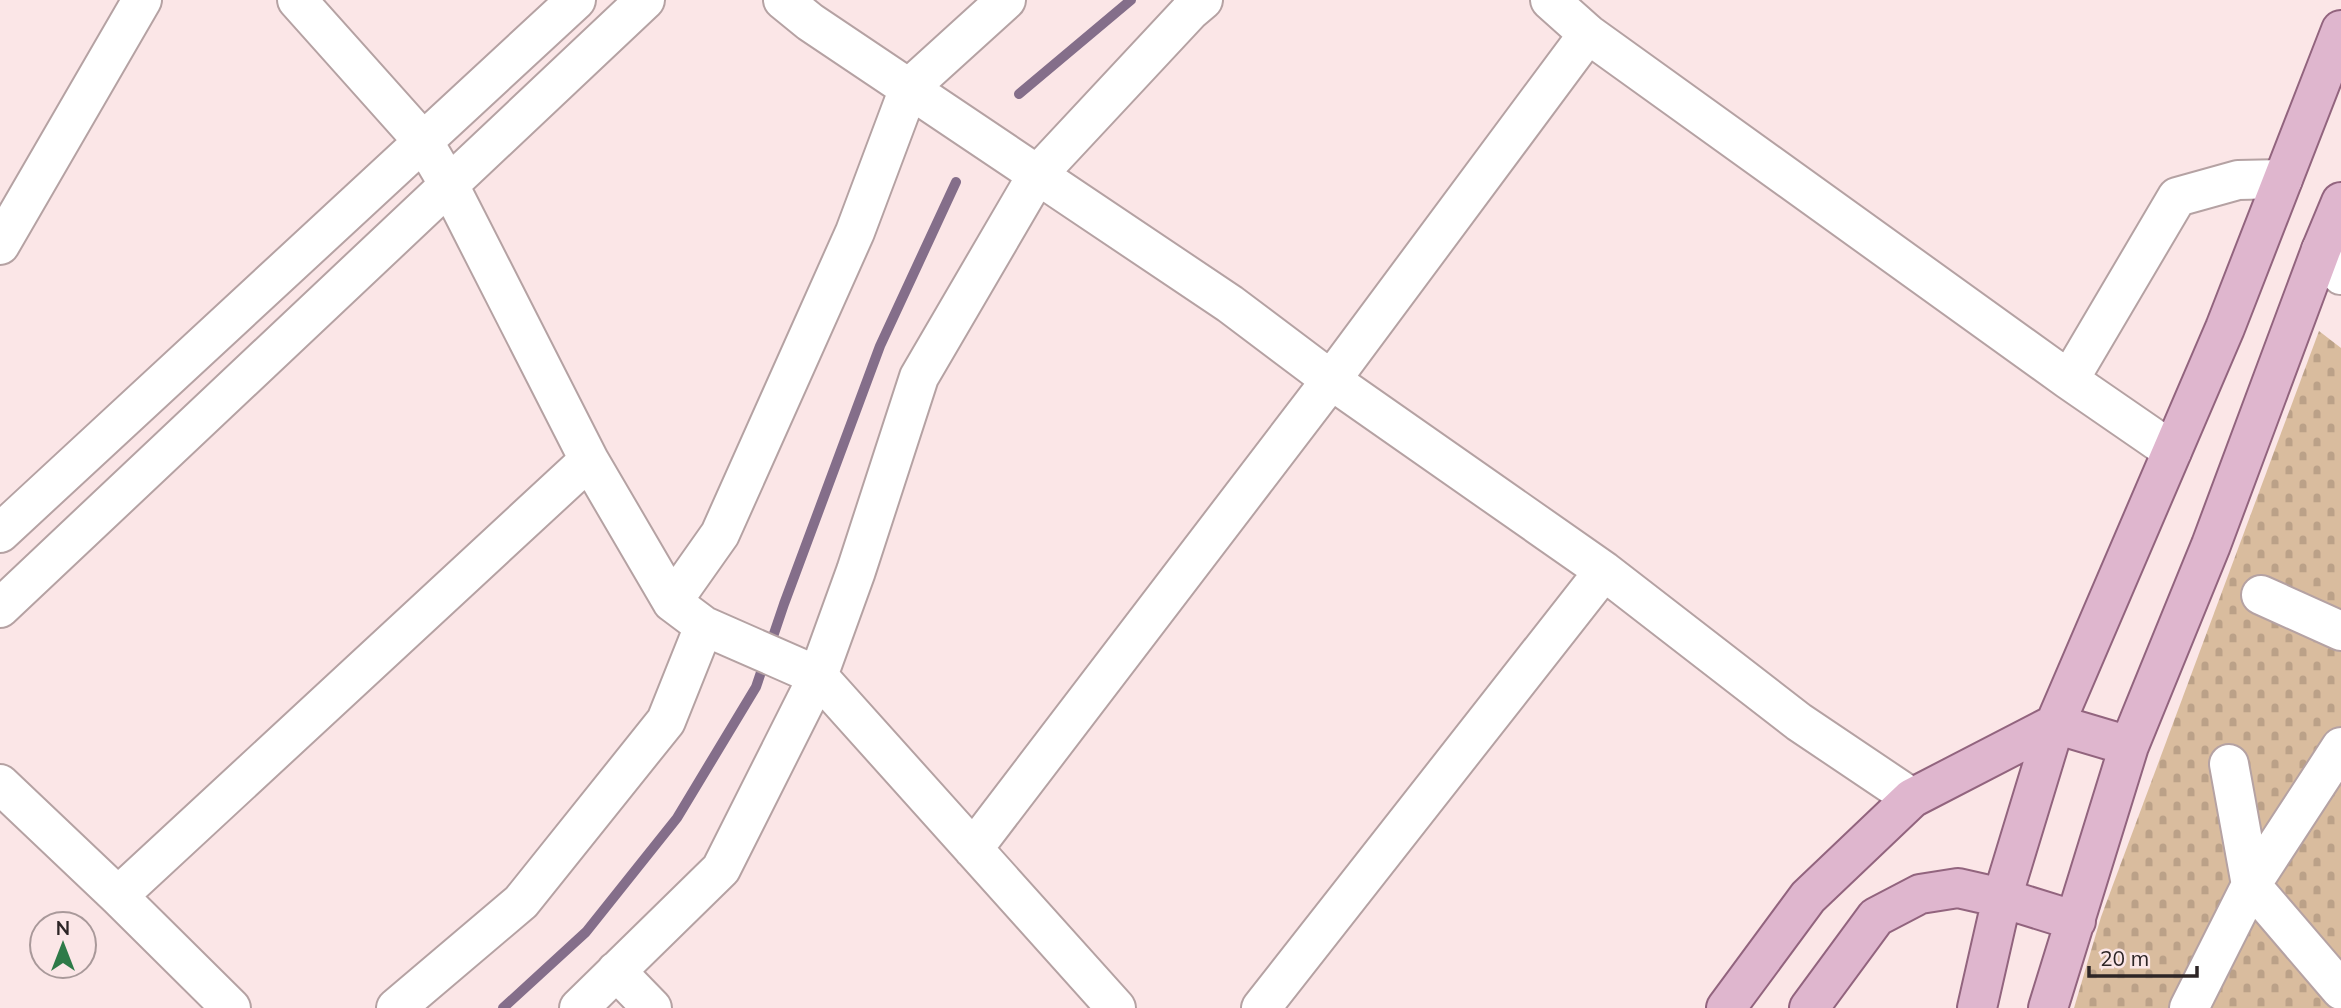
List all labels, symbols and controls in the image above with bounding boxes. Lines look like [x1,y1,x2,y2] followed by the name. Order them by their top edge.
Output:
[28,910,98,980] north arrow
[56,916,70,940] text: N
[2089,934,2198,978] scale bar
[2100,945,2149,971] text: 20 m

